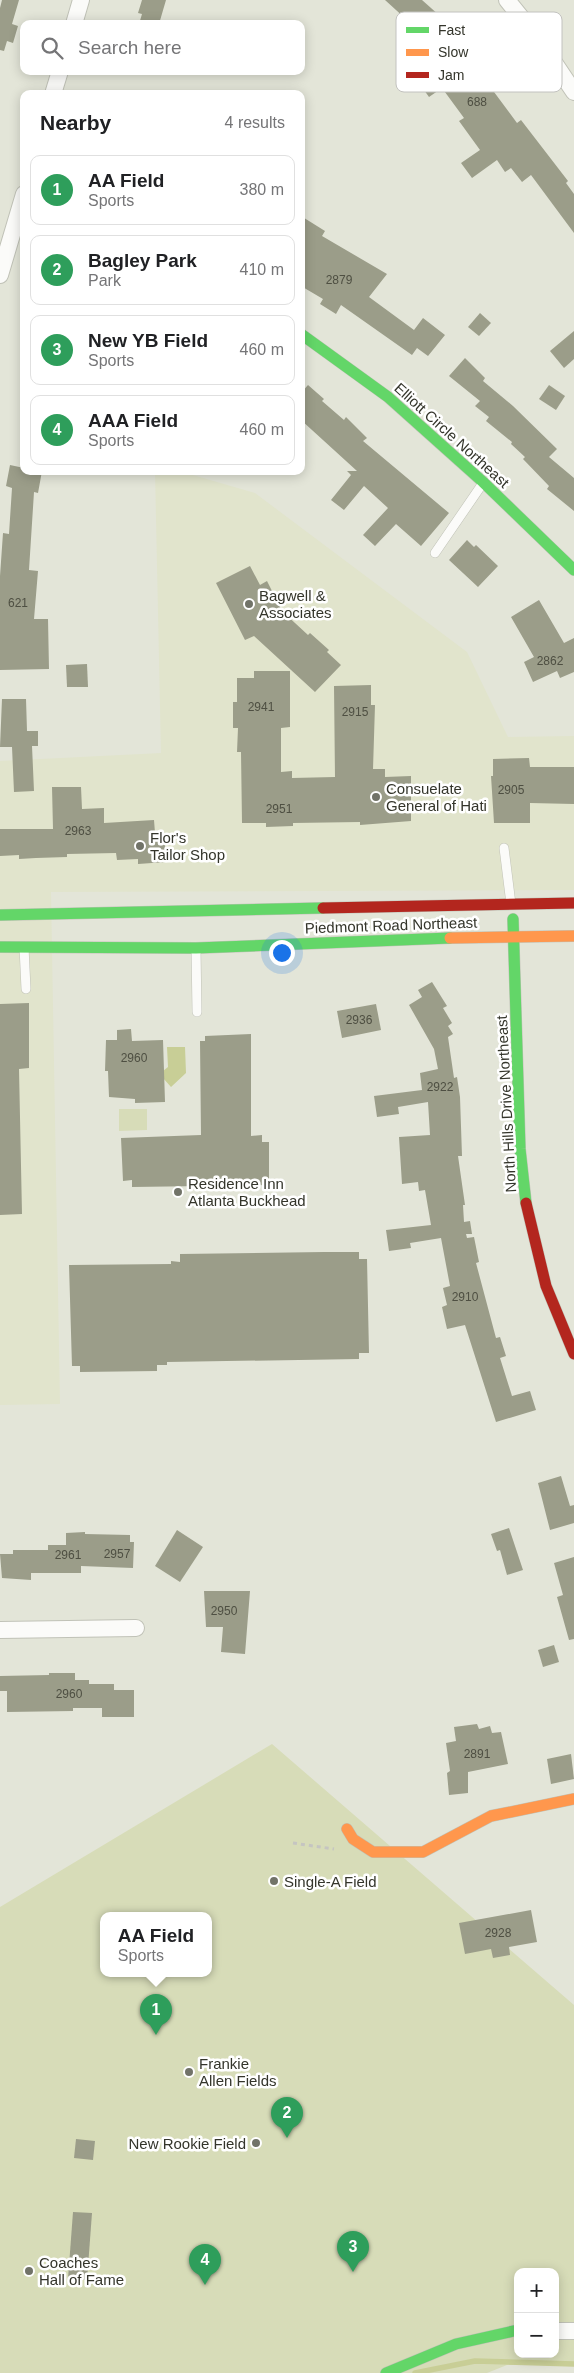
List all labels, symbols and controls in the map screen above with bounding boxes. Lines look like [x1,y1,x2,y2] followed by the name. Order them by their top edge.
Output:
[396,12,562,92] legend
[20,20,305,75] search box
[438,22,465,38] text: Fast
[38,34,66,62] icon: search
[78,37,182,58] text: Search here
[438,44,469,60] text: Slow
[438,67,464,83] text: Jam
[467,95,487,109] house number: 688
[40,111,111,134] text: Nearby
[225,114,285,131] text: 4 results
[88,170,164,191] text: AA Field
[53,181,61,198] text: 1
[240,181,284,198] text: 380 m
[88,192,134,209] text: Sports
[88,250,197,271] text: Bagley Park
[53,261,61,278] text: 2
[240,261,284,278] text: 410 m
[88,272,121,289] text: Park
[326,273,353,287] house number: 2879
[88,330,208,351] text: New YB Field
[53,341,61,358] text: 3
[240,341,284,358] text: 460 m
[88,352,134,369] text: Sports
[391,379,513,492] street label: Elliott Circle Northeast
[88,410,178,431] text: AAA Field
[53,421,61,438] text: 4
[240,421,284,438] text: 460 m
[88,432,134,449] text: Sports
[259,587,332,621] place label: Bagwell & Associates
[8,596,28,610] house number: 621
[243,598,255,610] marker: Bagwell & Associates
[537,654,564,668] house number: 2862
[248,700,275,714] house number: 2941
[342,705,369,719] house number: 2915
[386,780,487,814] place label: Consuelate General of Hati
[498,783,525,797] house number: 2905
[370,791,382,803] marker: Consuelate General of Hati
[266,802,293,816] house number: 2951
[65,824,92,838] house number: 2963
[150,829,225,863] place label: Flor's Tailor Shop
[134,840,146,852] marker: Flor's Tailor Shop
[304,913,478,937] street label: Piedmont Road Northeast
[269,940,295,966] your location
[346,1013,373,1027] house number: 2936
[493,1014,519,1193] street label: North Hills Drive Northeast
[121,1051,148,1065] house number: 2960
[427,1080,454,1094] house number: 2922
[188,1175,306,1209] place label: Residence Inn Atlanta Buckhead
[172,1186,184,1198] marker: Residence Inn Atlanta Buckhead
[452,1290,479,1304] house number: 2910
[104,1547,131,1561] house number: 2957
[55,1548,82,1562] house number: 2961
[211,1604,238,1618] house number: 2950
[56,1687,83,1701] house number: 2960
[464,1747,491,1761] house number: 2891
[284,1873,377,1890] place label: Single-A Field
[268,1875,280,1887] marker: Single-A Field
[100,1912,212,1977] popup
[118,1925,194,1946] text: AA Field
[485,1926,512,1940] house number: 2928
[118,1947,164,1964] text: Sports
[140,1994,172,2035] pin: 1
[199,2055,277,2089] place label: Frankie Allen Fields
[183,2066,195,2078] marker: Frankie Allen Fields
[271,2097,303,2138] pin: 2
[128,2135,246,2152] place label: New Rookie Field
[250,2137,262,2149] marker: New Rookie Field
[337,2231,369,2272] pin: 3
[189,2244,221,2285] pin: 4
[39,2254,124,2288] place label: Coaches Hall of Fame
[23,2265,35,2277] marker: Coaches Hall of Fame
[514,2268,559,2358] map controls
[514,2268,559,2313] button: +
[514,2313,559,2358] button: −

